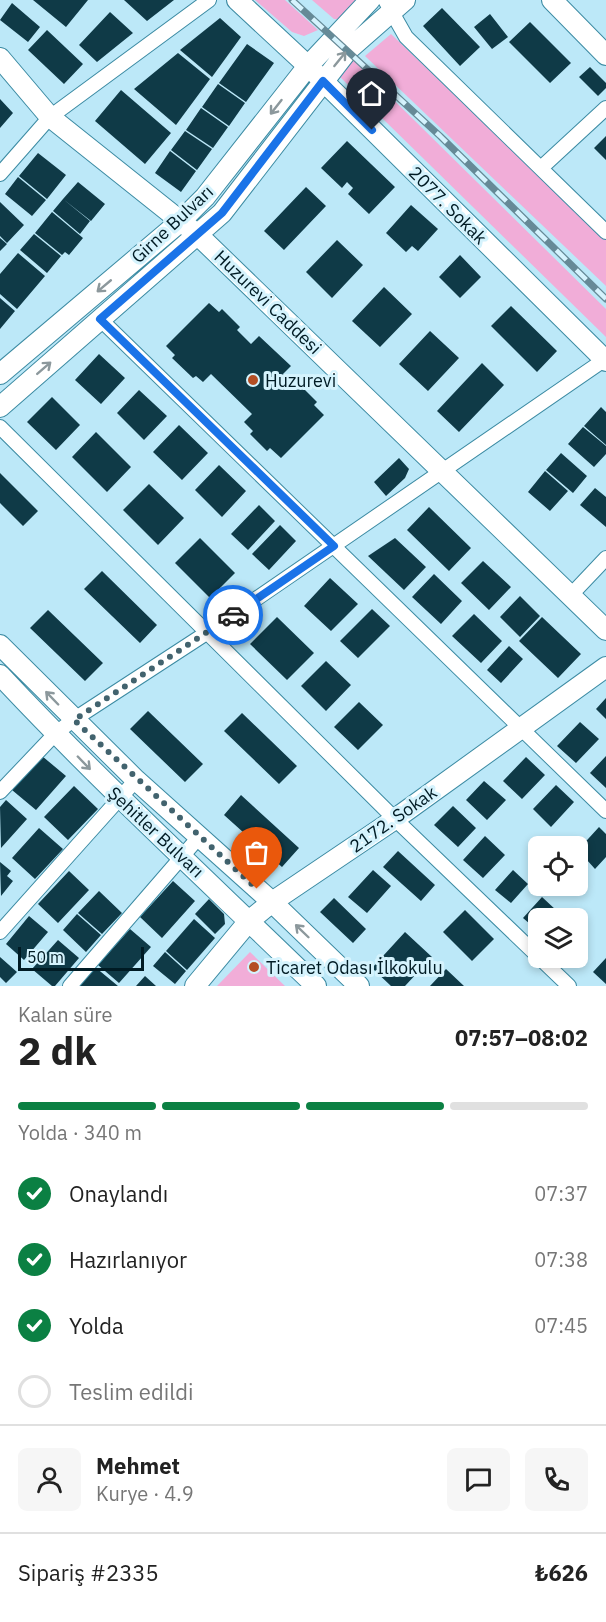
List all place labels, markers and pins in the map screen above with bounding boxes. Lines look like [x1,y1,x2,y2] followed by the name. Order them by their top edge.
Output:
[346,68,397,130] pin
[265,369,336,392] place label: Huzurevi
[246,373,260,387] marker: Huzurevi
[231,827,282,889] pin
[266,956,443,979] place label: Ticaret Odası İlkokulu
[247,960,261,974] marker: Ticaret Odası İlkokulu

